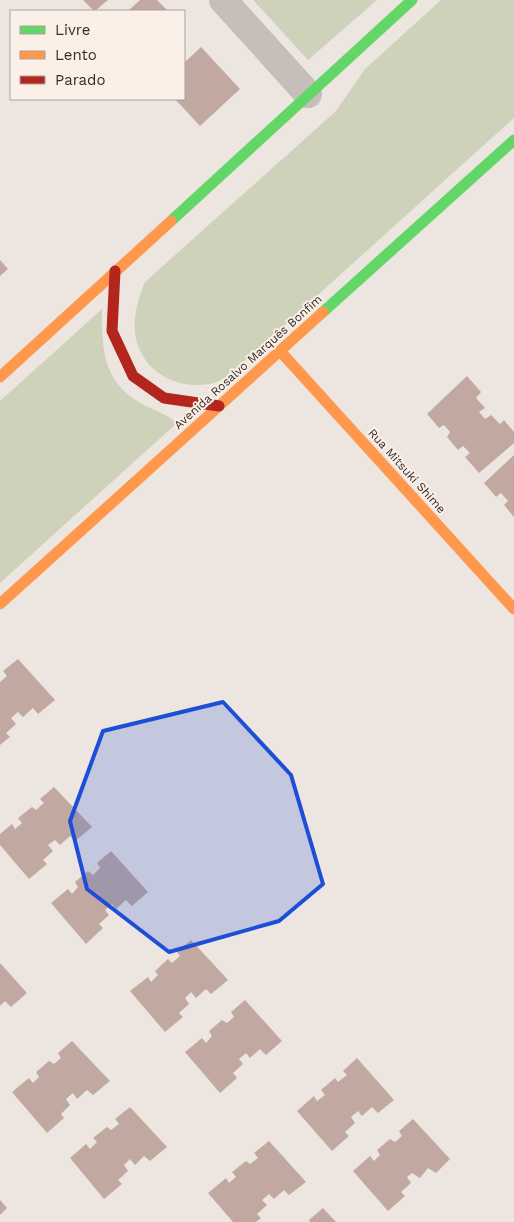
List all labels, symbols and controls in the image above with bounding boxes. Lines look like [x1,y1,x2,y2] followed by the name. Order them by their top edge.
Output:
[10,10,185,100] legend
[55,21,90,39] text: Livre
[55,46,97,64] text: Lento
[55,71,105,89] text: Parado
[171,292,325,432] street label: Avenida Rosalvo Marquês Bonfim
[365,426,449,516] street label: Rua Mitsuki Shime

